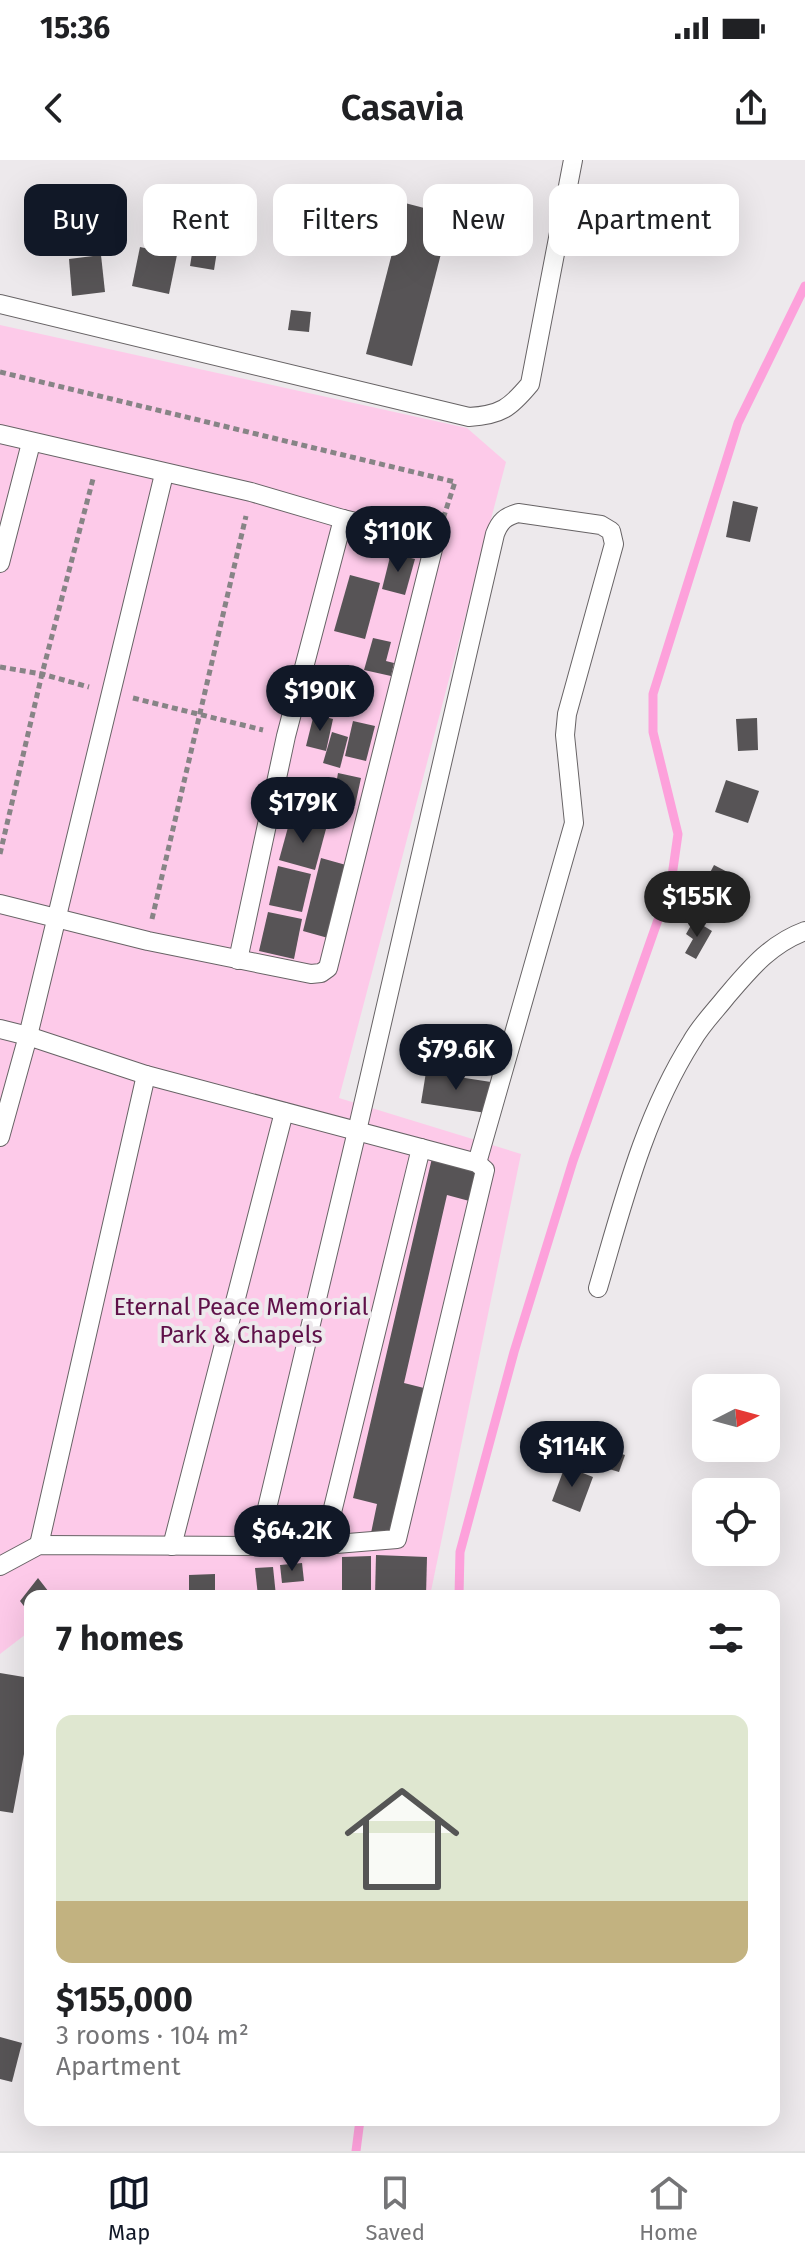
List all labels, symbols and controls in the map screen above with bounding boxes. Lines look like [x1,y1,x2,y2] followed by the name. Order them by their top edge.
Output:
[40,10,110,46] text: 15:36
[32,86,76,130] icon: back
[341,86,464,130] text: Casavia
[729,86,773,130] icon: share
[24,184,127,256] chip: Buy
[143,184,257,256] chip: Rent
[273,184,407,256] chip: Filters
[423,184,533,256] chip: New
[549,184,739,256] chip: Apartment
[342,506,454,574] pin: $110K
[364,516,432,547] text: $110K
[264,665,376,733] pin: $190K
[284,675,356,706] text: $190K
[247,777,359,845] pin: $179K
[269,787,337,818] text: $179K
[641,871,753,939] pin: $155K
[662,881,732,912] text: $155K
[391,1024,521,1092] pin: $79.6K
[417,1034,495,1065] text: $79.6K
[113,1293,369,1349] park label: Eternal Peace Memorial Park & Chapels
[692,1374,780,1462] north arrow
[692,1374,780,1566] map controls
[516,1421,628,1489] pin: $114K
[538,1431,606,1462] text: $114K
[692,1478,780,1566] button: locate
[227,1505,357,1573] pin: $64.2K
[252,1515,332,1546] text: $64.2K
[704,1616,748,1660] icon: filters
[56,1618,183,1659] text: 7 homes
[330,1767,474,1911] icon: home
[56,1979,193,2020] text: $155,000
[56,2020,249,2051] text: 3 rooms · 104 m²
[56,2051,181,2082] text: Apartment
[107,2171,151,2246] tab: Map
[365,2171,425,2246] tab: Saved
[639,2171,698,2246] tab: Home

